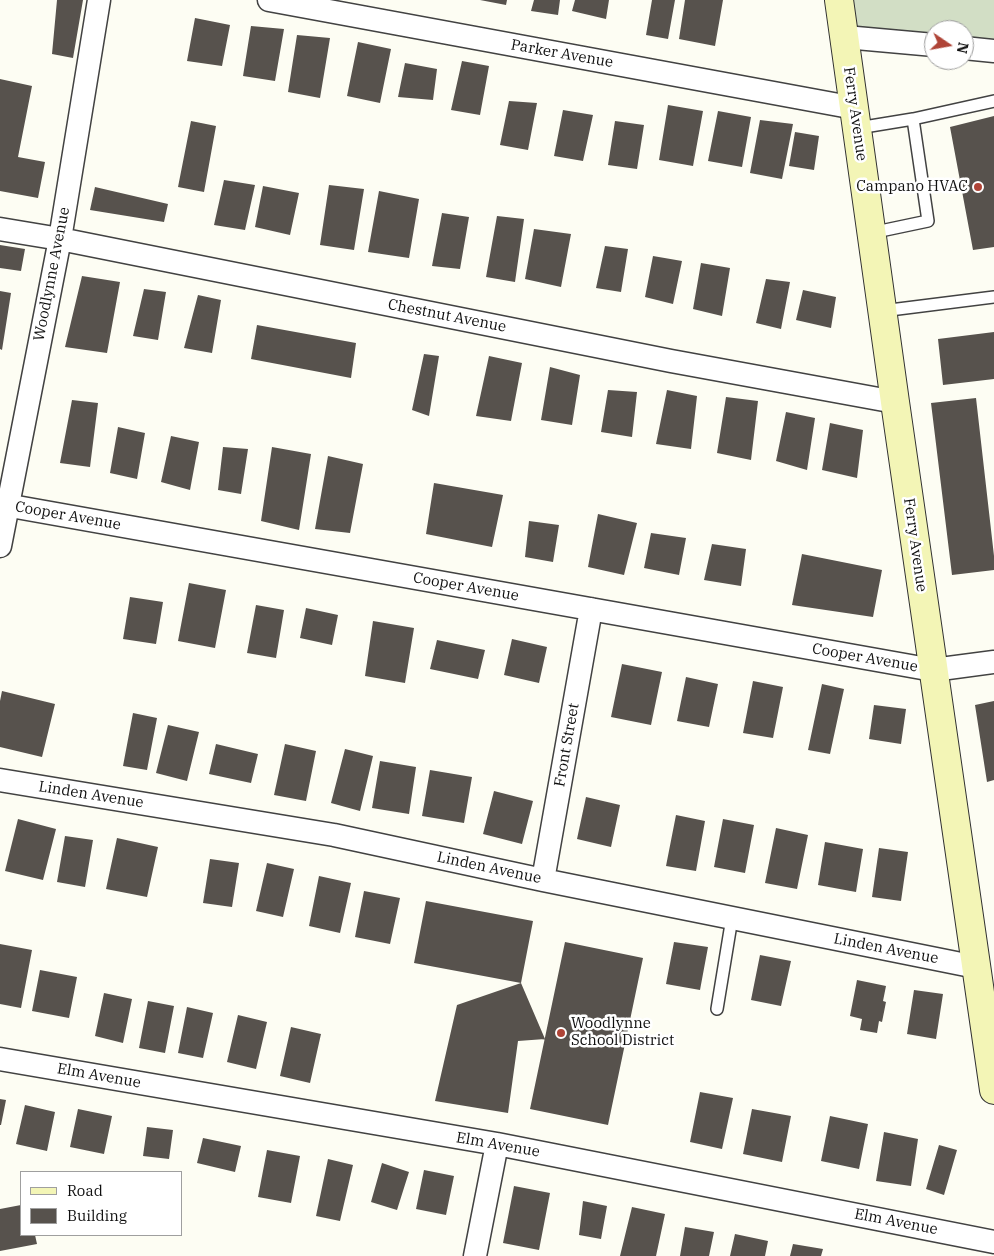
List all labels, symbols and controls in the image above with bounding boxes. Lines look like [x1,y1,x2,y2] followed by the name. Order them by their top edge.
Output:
[924,20,974,70] north arrow
[510,36,614,72] street label: Parker Avenue
[953,41,973,55] text: N
[839,66,871,162] street label: Ferry Avenue
[856,178,968,196] place label: Campano HVAC
[972,181,984,193] marker: Campano HVAC
[30,205,74,343] street label: Woodlynne Avenue
[386,296,508,336] street label: Chestnut Avenue
[899,497,931,593] street label: Ferry Avenue
[14,498,122,534] street label: Cooper Avenue
[412,569,520,605] street label: Cooper Avenue
[811,640,919,676] street label: Cooper Avenue
[551,702,583,788] street label: Front Street
[37,778,145,812] street label: Linden Avenue
[435,848,543,888] street label: Linden Avenue
[832,930,940,968] street label: Linden Avenue
[571,1015,674,1050] place label: Woodlynne School District
[555,1027,567,1039] marker: Woodlynne School District
[56,1060,142,1092] street label: Elm Avenue
[455,1129,541,1161] street label: Elm Avenue
[20,1171,182,1236] legend
[67,1181,103,1200] text: Road
[853,1205,939,1239] street label: Elm Avenue
[67,1206,127,1225] text: Building

